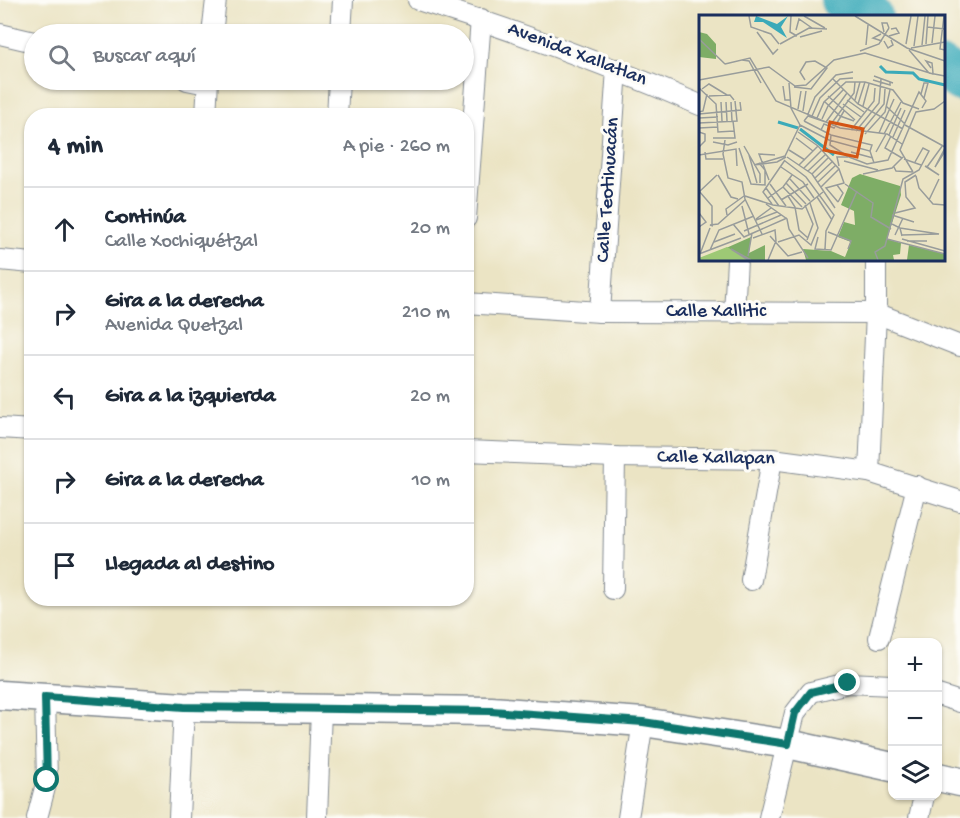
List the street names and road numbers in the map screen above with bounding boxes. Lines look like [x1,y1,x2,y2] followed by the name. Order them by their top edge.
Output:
[504,18,650,92] street label: Avenida Xallatlan
[592,116,626,263] street label: Calle Teotihuacán
[666,301,767,324] street label: Calle Xallitic
[657,446,776,472] street label: Calle Xallapan

